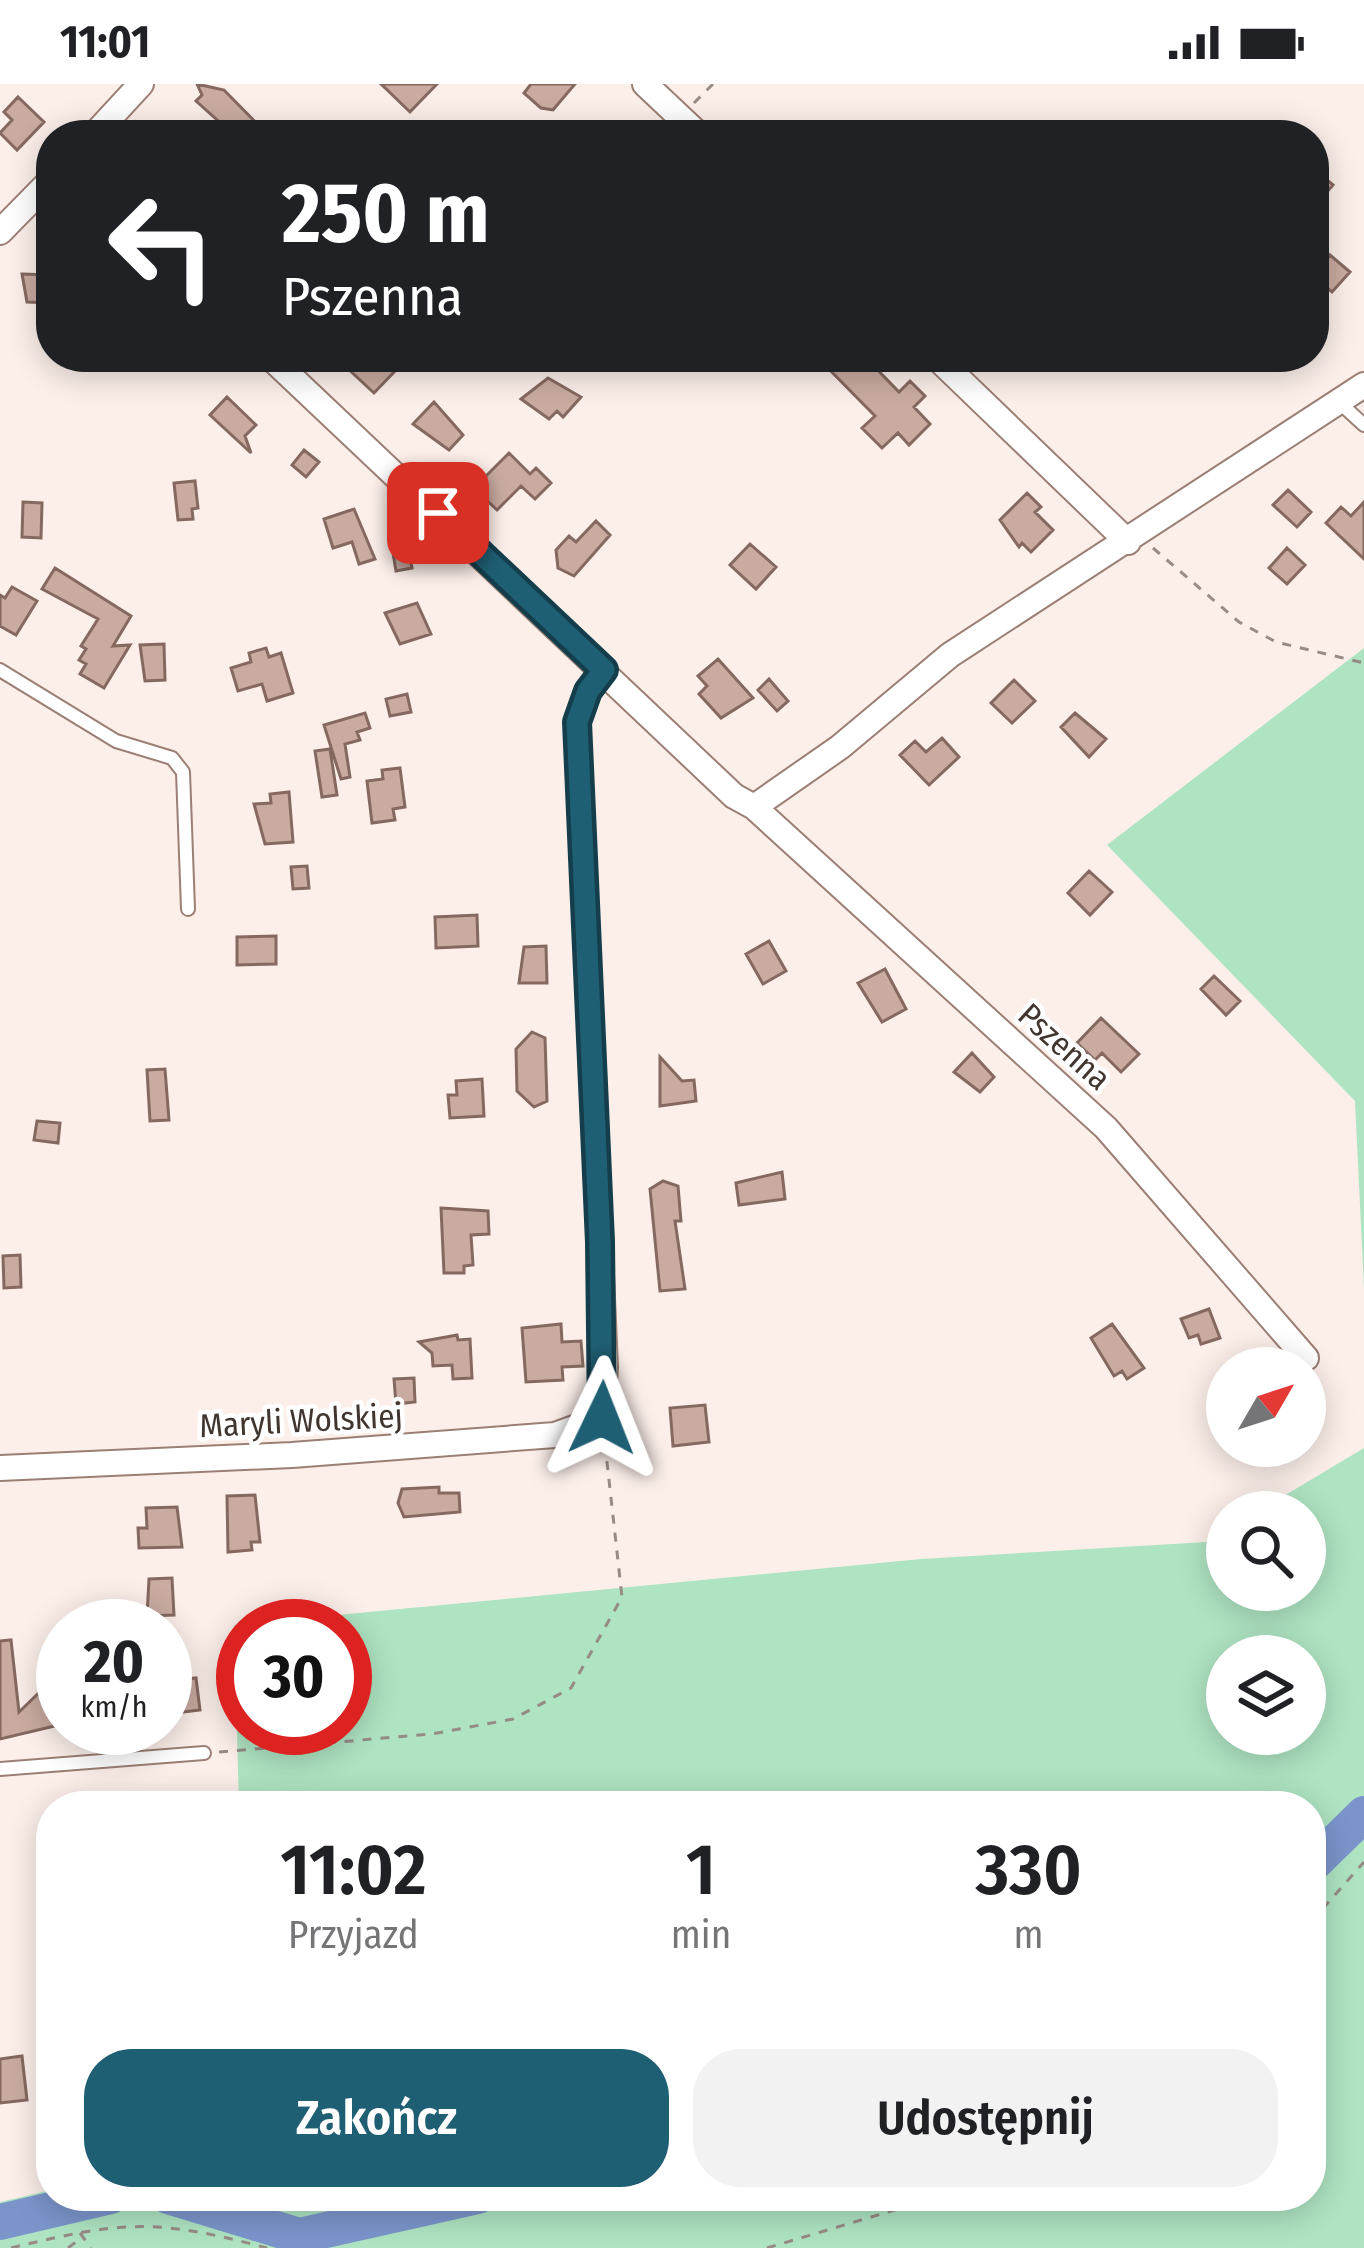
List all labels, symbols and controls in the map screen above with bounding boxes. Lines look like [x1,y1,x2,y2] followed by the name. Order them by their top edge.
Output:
[60,15,150,69] text: 11:01
[282,163,490,264] text: 250 m
[84,168,240,324] icon: left
[282,265,463,329] text: Pszenna
[387,462,489,564] pin
[405,480,471,546] icon: arrive
[1010,995,1119,1099] street label: Pszenna
[1206,1347,1326,1467] north arrow
[1206,1347,1326,1755] map controls
[539,1355,665,1481] position arrow
[198,1396,404,1446] street label: Maryli Wolskiej
[1206,1491,1326,1611] button: search
[216,1599,372,1755] speed limit sign: 30
[84,1626,144,1698] text: 20
[1206,1635,1326,1755] button: layers
[81,1689,147,1725] text: km/h
[280,1827,427,1913] text: 11:02
[686,1827,716,1913] text: 1
[976,1827,1082,1913] text: 330
[288,1912,419,1958] text: Przyjazd
[671,1912,731,1958] text: min
[1014,1912,1044,1958] text: m
[84,2049,669,2187] button: Zakończ
[693,2049,1278,2187] button: Udostępnij

